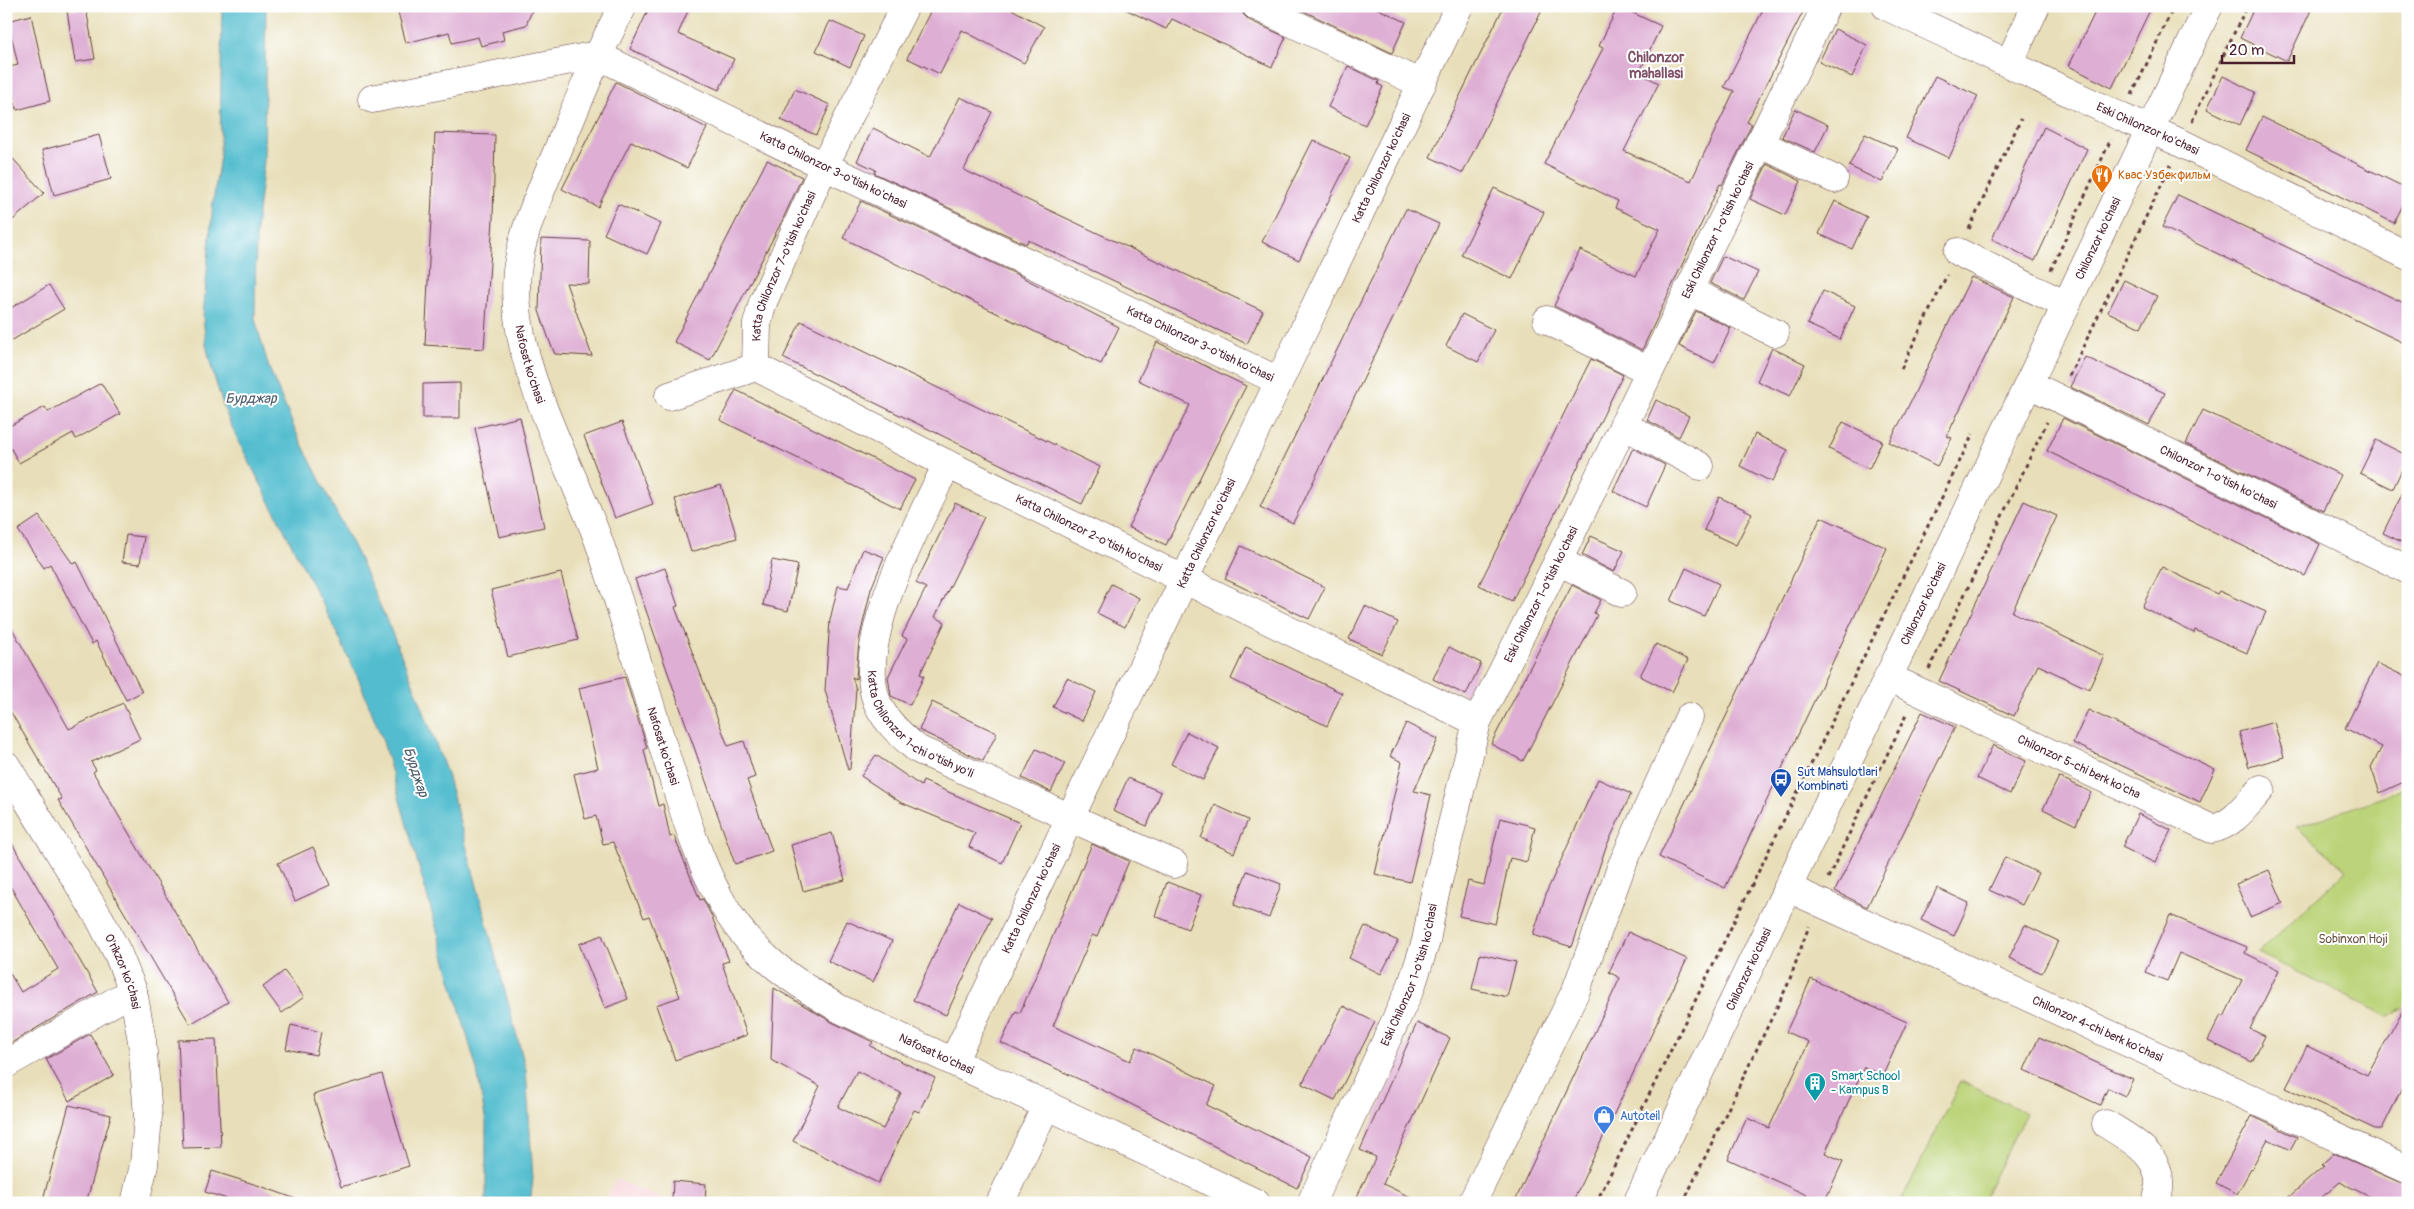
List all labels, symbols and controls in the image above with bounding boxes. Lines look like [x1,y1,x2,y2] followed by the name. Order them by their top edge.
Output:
[2222,32,2294,64] scale bar
[2229,41,2264,60] text: 20 m
[1628,49,1685,82] district label: Chilonzor mahallasi
[2094,99,2202,158] street label: Eski Chilonzor ko'chasi
[1349,111,1414,225] street label: Katta Chilonzor ko'chasi
[757,128,909,212] street label: Katta Chilonzor 3-o'tish ko'chasi
[1678,159,1757,301] street label: Eski Chilonzor 1-o'tish ko'chasi
[2090,163,2114,194] restaurant icon: Квас Узбекфильм
[2118,168,2211,183] place label: Квас Узбекфильм
[749,189,819,342] street label: Katta Chilonzor 7-o'tish ko'chasi
[2072,195,2124,282] street label: Chilonzor ko'chasi
[1124,303,1276,385] street label: Katta Chilonzor 3-o'tish ko'chasi
[512,324,548,406] street label: Nafosat ko'chasi
[225,390,278,407] water label: Бурджар
[2157,442,2280,512] street label: Chilonzor 1-o'tish ko'chasi
[1174,476,1239,591] street label: Katta Chilonzor ko'chasi
[1013,491,1165,575] street label: Katta Chilonzor 2-o'tish ko'chasi
[1501,524,1581,665] street label: Eski Chilonzor 1-o'tish ko'chasi
[1897,560,1949,648] street label: Chilonzor ko'chasi
[864,670,976,781] street label: Katta Chilonzor 1-chi o'tish yo'li
[644,705,682,787] street label: Nafosat ko'chasi
[2015,731,2143,802] street label: Chilonzor 5-chi berk ko'cha
[400,745,432,800] water label: Бурджар
[1797,765,1877,794] place label: Sut Mahsulotlari Kombinati
[1769,767,1793,798] bus stop icon: Sut Mahsulotlari Kombinati
[999,841,1064,956] street label: Katta Chilonzor ko'chasi
[1377,903,1440,1048] street label: Eski Chilonzor 1-o'tish ko'chasi
[1723,926,1775,1013] street label: Chilonzor ko'chasi
[101,931,144,1010] street label: O'rikzor ko'chasi
[2319,932,2387,947] park label: Sobinxon Hoji
[2030,993,2165,1065] street label: Chilonzor 4-chi berk ko'chasi
[896,1030,976,1078] street label: Nafosat ko'chasi
[1831,1069,1901,1098] place label: Smart School - Kampus B
[1803,1071,1827,1102] building icon: Smart School - Kampus B
[1592,1104,1616,1135] shop icon: Autoteil
[1620,1109,1661,1124] place label: Autoteil

